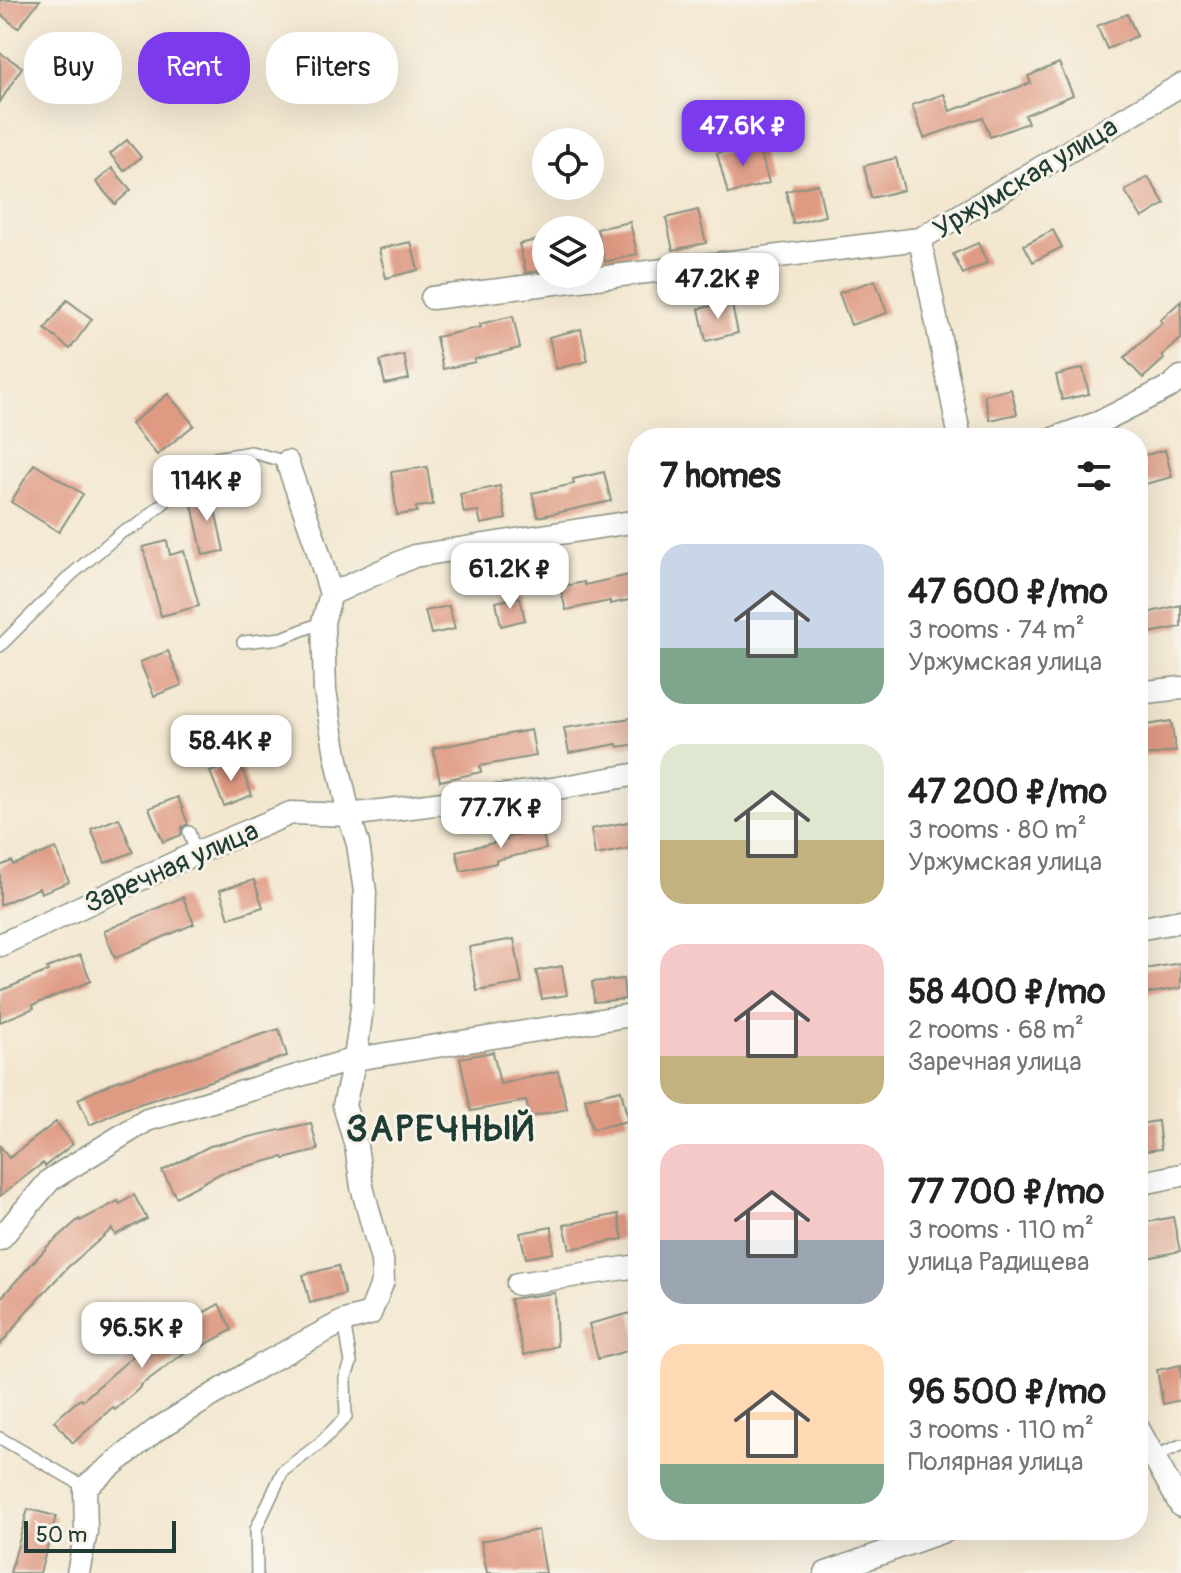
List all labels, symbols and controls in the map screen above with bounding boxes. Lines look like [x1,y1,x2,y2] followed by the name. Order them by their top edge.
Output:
[24,32,122,104] chip: Buy
[138,32,250,104] chip: Rent
[266,32,398,104] chip: Filters
[669,100,817,168] pin: 47.6K ₽
[927,109,1124,247] street label: Уржумская улица
[700,110,786,142] text: 47.6K ₽
[532,128,604,288] map controls
[532,128,604,200] button: locate
[532,216,604,288] button: layers
[644,253,792,321] pin: 47.2K ₽
[675,263,761,295] text: 47.2K ₽
[1072,454,1116,498] icon: filters
[142,455,272,523] pin: 114K ₽
[660,455,781,498] text: 7 homes
[171,465,243,497] text: 114K ₽
[436,543,584,611] pin: 61.2K ₽
[469,553,551,585] text: 61.2K ₽
[908,571,1108,614] text: 47 600 ₽/mo
[724,576,820,672] icon: home
[908,614,1085,646] text: 3 rooms · 74 m²
[908,646,1102,678] text: Уржумская улица
[157,715,305,783] pin: 58.4K ₽
[189,725,273,757] text: 58.4K ₽
[908,771,1107,814] text: 47 200 ₽/mo
[724,776,820,872] icon: home
[427,782,575,850] pin: 77.7K ₽
[459,792,543,824] text: 77.7K ₽
[79,813,264,921] street label: Заречная улица
[908,814,1087,846] text: 3 rooms · 80 m²
[908,846,1102,878] text: Уржумская улица
[908,971,1106,1014] text: 58 400 ₽/mo
[724,976,820,1072] icon: home
[908,1014,1084,1046] text: 2 rooms · 68 m²
[908,1046,1082,1078] text: Заречная улица
[346,1107,536,1152] district label: ЗАРЕЧНЫЙ
[908,1171,1104,1214] text: 77 700 ₽/mo
[724,1176,820,1272] icon: home
[908,1214,1094,1246] text: 3 rooms · 110 m²
[908,1246,1089,1278] text: улица Радищева
[68,1302,216,1370] pin: 96.5K ₽
[99,1312,185,1344] text: 96.5K ₽
[908,1371,1106,1414] text: 96 500 ₽/mo
[724,1376,820,1472] icon: home
[908,1414,1094,1446] text: 3 rooms · 110 m²
[908,1446,1083,1478] text: Полярная улица
[24,1517,176,1553] scale bar
[36,1521,87,1549] text: 50 m

